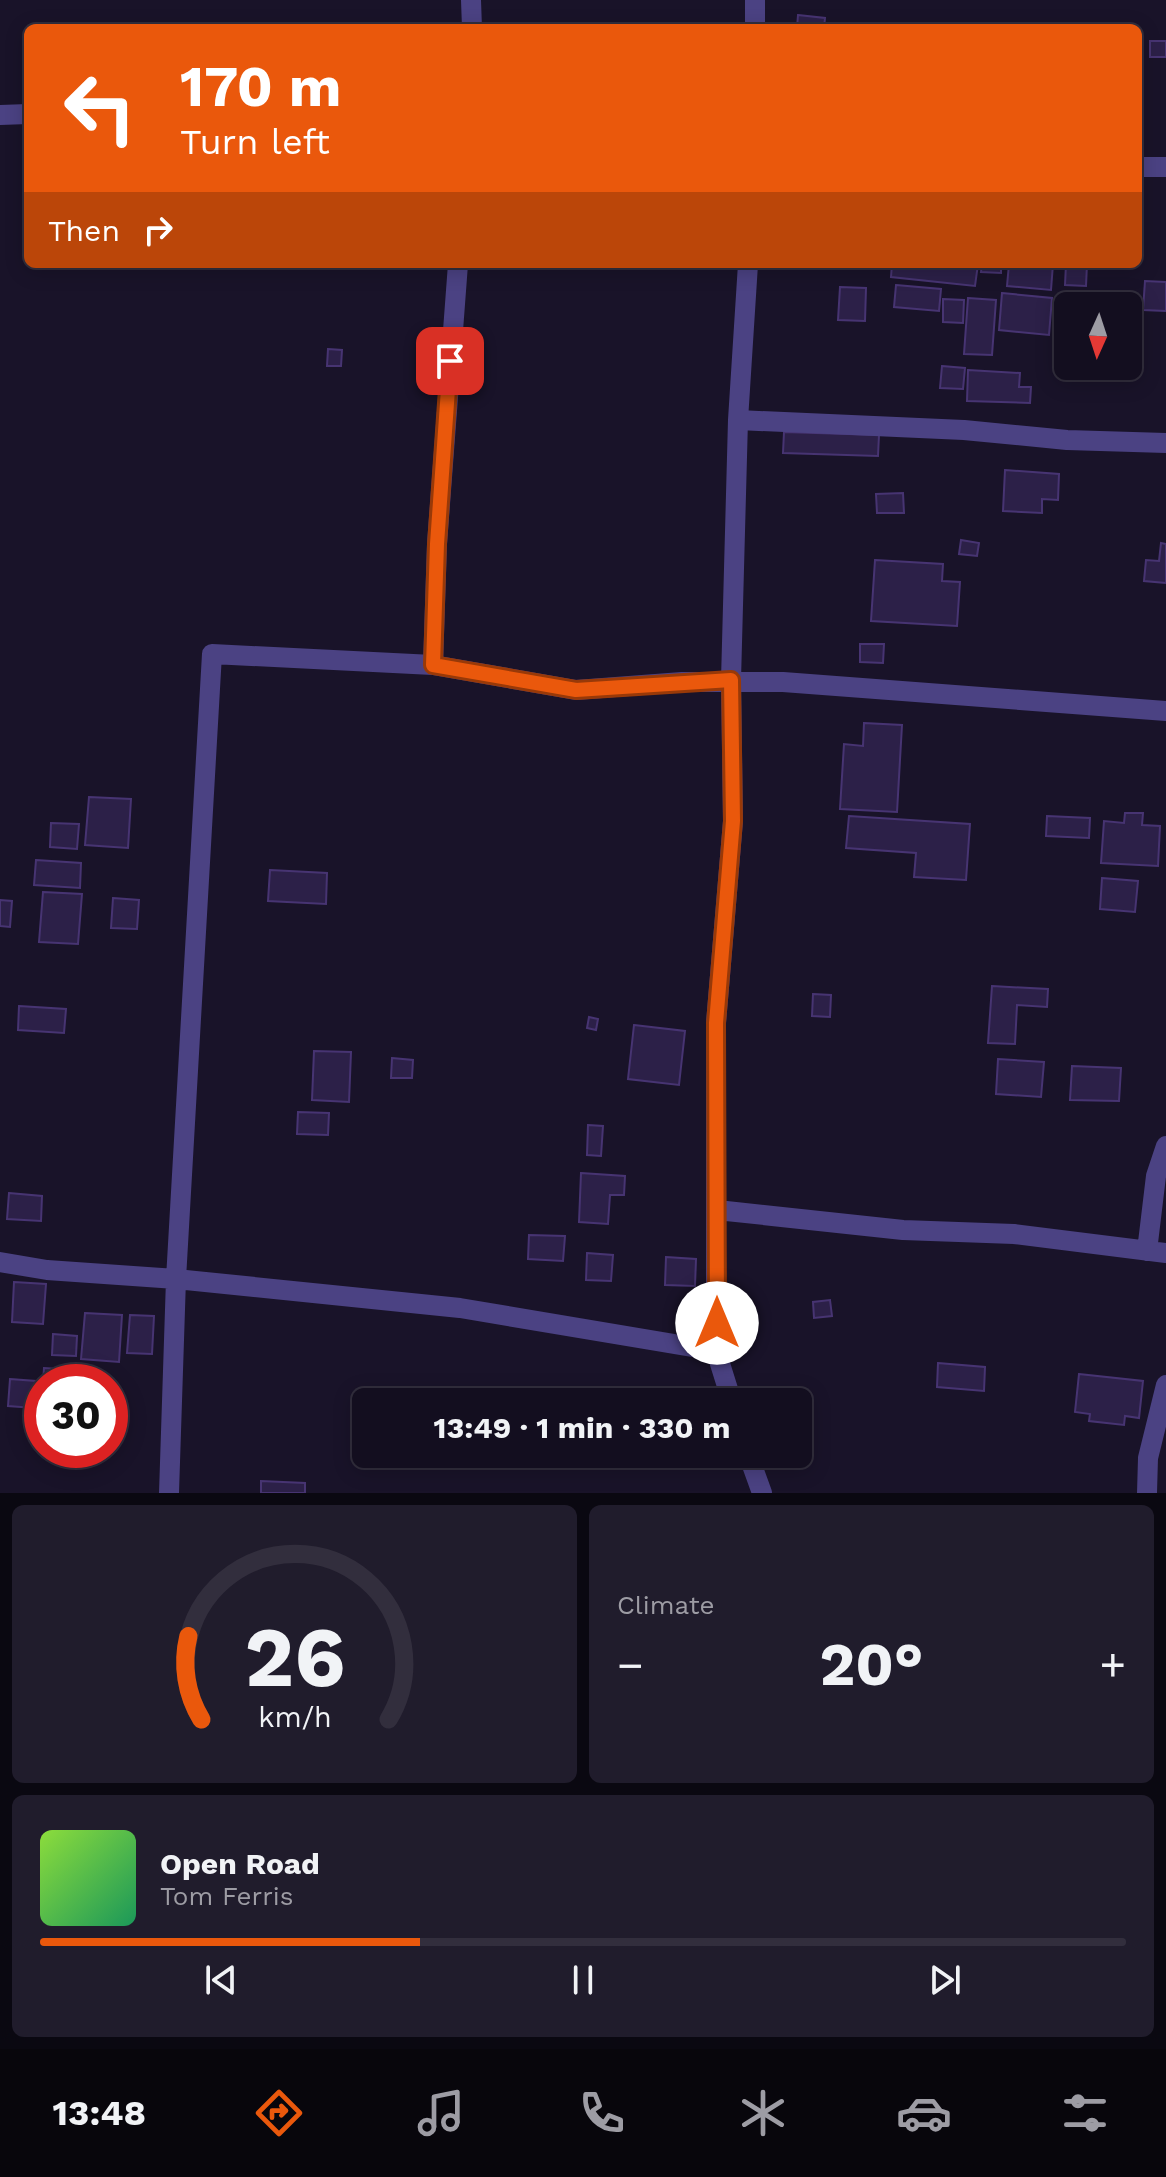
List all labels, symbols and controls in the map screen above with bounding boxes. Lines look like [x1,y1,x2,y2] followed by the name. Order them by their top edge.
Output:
[180,54,342,120] text: 170 m
[48,56,152,160] icon: left
[180,121,330,163] text: Turn left
[136,208,180,252] icon: right
[48,213,120,248] text: Then
[1054,292,1142,380] north arrow
[1054,292,1142,380] map controls
[416,327,484,395] pin
[428,339,472,383] icon: arrive
[675,1281,759,1365] position arrow
[24,1364,128,1468] speed limit sign: 30
[434,1410,730,1445] text: 13:49 · 1 min · 330 m
[617,1590,715,1620] text: Climate
[244,1609,345,1706] text: 26
[819,1629,924,1700] text: 20°
[617,1639,644,1691] text: −
[1099,1639,1126,1691] text: +
[258,1700,331,1734] text: km/h
[160,1846,320,1881] text: Open Road
[160,1881,293,1911] text: Tom Ferris
[199,1958,243,2002] icon: previous
[561,1958,605,2002] icon: pause
[923,1958,967,2002] icon: next
[251,2085,307,2141] icon: directions
[413,2085,469,2141] icon: music
[574,2085,630,2141] icon: phone
[735,2085,791,2141] icon: climate
[896,2085,952,2141] icon: car
[1057,2085,1113,2141] icon: filters
[53,2092,146,2134] text: 13:48

